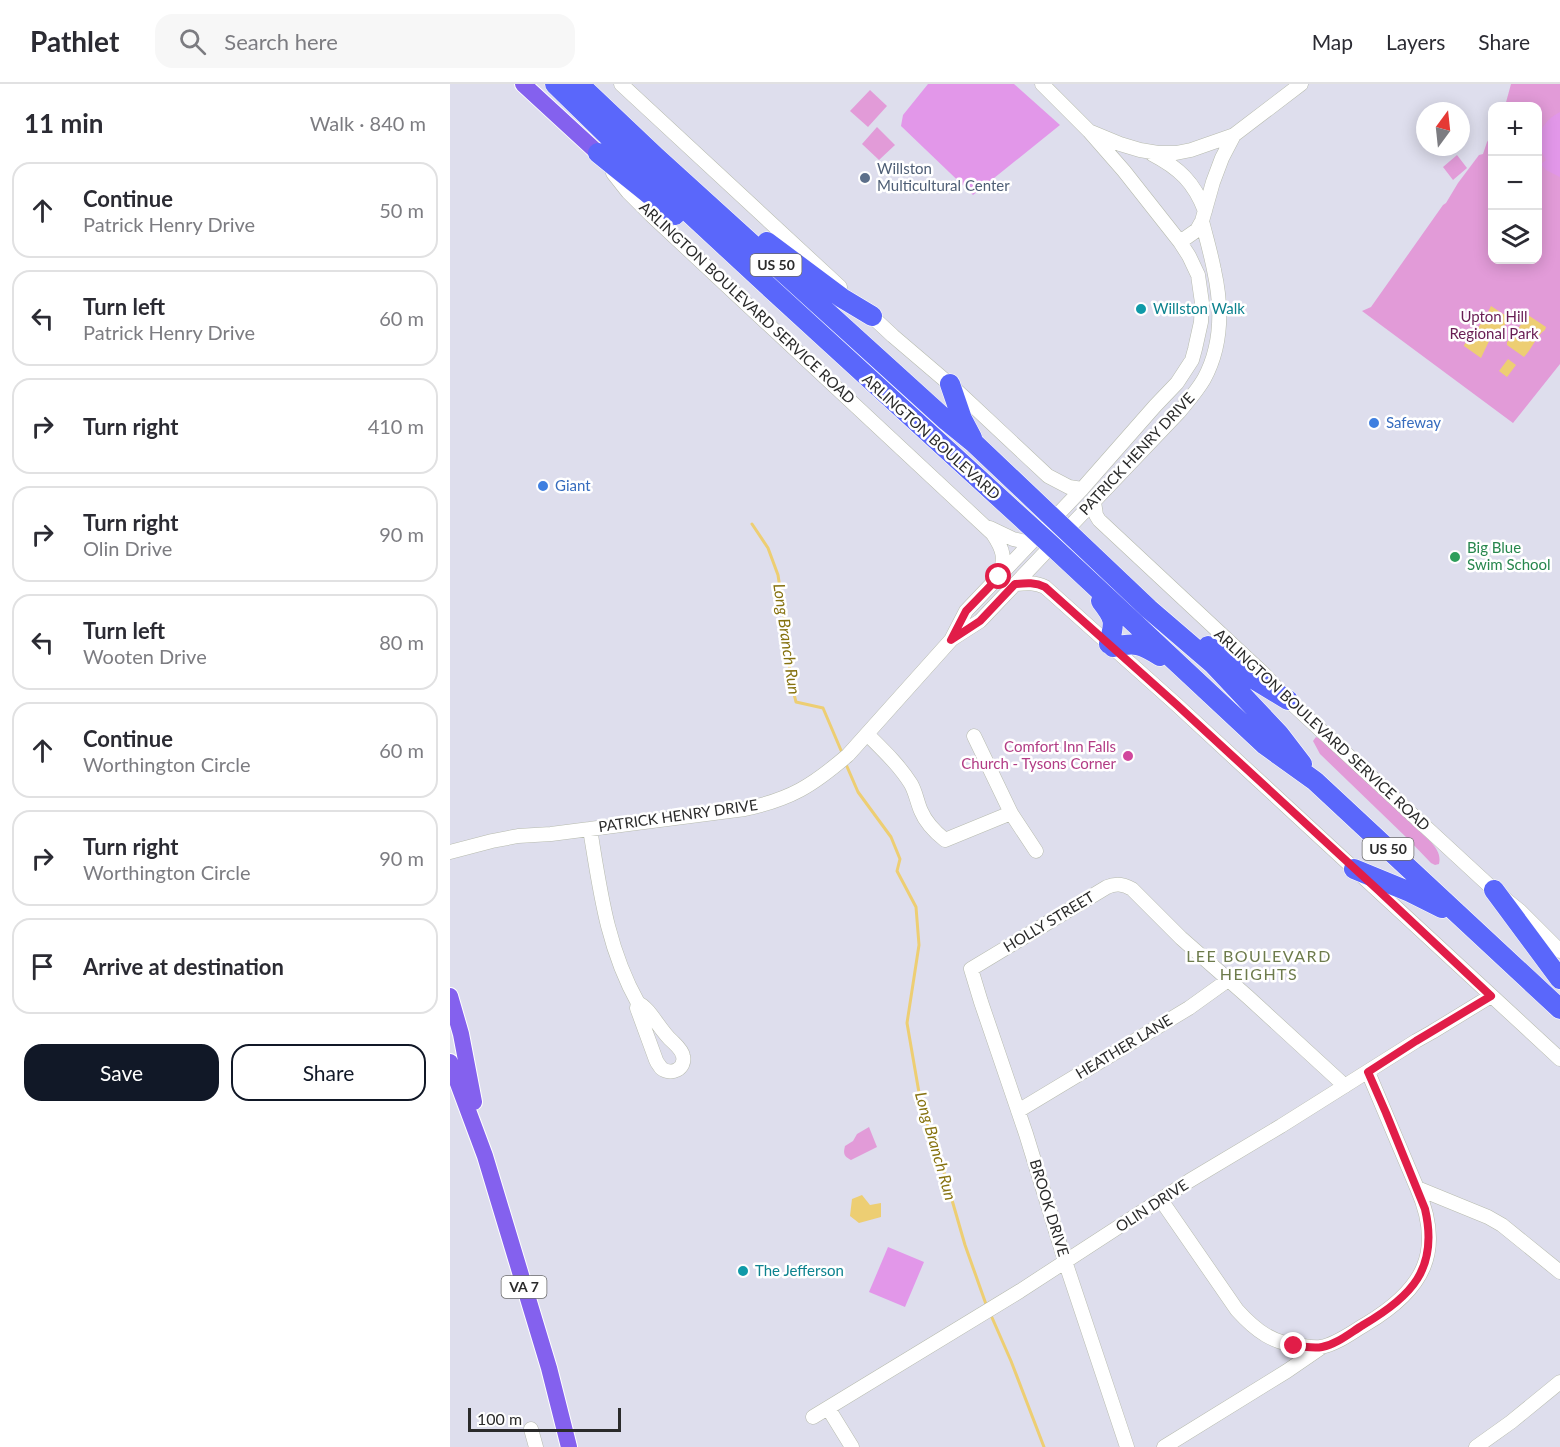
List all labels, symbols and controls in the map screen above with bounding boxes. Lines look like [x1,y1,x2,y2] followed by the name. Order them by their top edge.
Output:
[155,14,575,68] search box
[30,24,119,58] text: Pathlet
[176,25,209,58] icon: search
[224,28,338,55] text: Search here
[1312,29,1353,54] text: Map
[1386,29,1445,54] text: Layers
[1478,29,1530,54] text: Share
[1416,102,1470,156] north arrow
[1488,102,1542,264] map controls
[1488,102,1542,156] button: +
[24,107,104,139] text: 11 min
[310,111,426,135] text: Walk · 840 m
[1488,156,1542,210] button: −
[877,159,1010,194] place label: Willston Multicultural Center
[858,171,872,185] marker: Willston Multicultural Center
[83,185,173,212] text: Continue
[26,194,59,227] icon: ahead
[636,197,859,407] street label: ARLINGTON BOULEVARD SERVICE ROAD
[379,198,424,222] text: 50 m
[1488,210,1542,264] button: layers
[83,212,255,236] text: Patrick Henry Drive
[750,254,802,276] road number: US 50
[83,293,165,320] text: Turn left
[1153,299,1245,317] place label: Willston Walk
[26,302,59,335] icon: left
[1134,302,1148,316] marker: Willston Walk
[379,306,424,330] text: 60 m
[1449,307,1539,342] park label: Upton Hill Regional Park
[83,320,255,344] text: Patrick Henry Drive
[859,370,1004,503] street label: ARLINGTON BOULEVARD
[1075,388,1198,518] street label: PATRICK HENRY DRIVE
[26,410,59,443] icon: right
[83,413,178,440] text: Turn right
[1386,413,1441,431] place label: Safeway
[368,414,424,438] text: 410 m
[1367,416,1381,430] marker: Safeway
[555,476,591,494] place label: Giant
[536,479,550,493] marker: Giant
[83,509,178,536] text: Turn right
[26,518,59,551] icon: right
[379,522,424,546] text: 90 m
[83,536,172,560] text: Olin Drive
[1467,538,1551,573] place label: Big Blue Swim School
[1448,550,1462,564] marker: Big Blue Swim School
[985,563,1011,589] route start
[770,582,805,696] water label: Long Branch Run
[83,617,165,644] text: Turn left
[1211,624,1434,834] street label: ARLINGTON BOULEVARD SERVICE ROAD
[26,626,59,659] icon: left
[379,630,424,654] text: 80 m
[83,644,207,668] text: Wooten Drive
[83,725,173,752] text: Continue
[26,734,59,767] icon: ahead
[961,737,1117,772] place label: Comfort Inn Falls Church - Tysons Corner
[379,738,424,762] text: 60 m
[1121,749,1135,763] marker: Comfort Inn Falls Church - Tysons Corner
[83,752,251,776] text: Worthington Circle
[597,795,759,835] street label: PATRICK HENRY DRIVE
[83,833,178,860] text: Turn right
[1362,838,1414,860] road number: US 50
[26,842,59,875] icon: right
[379,846,424,870] text: 90 m
[83,860,251,884] text: Worthington Circle
[1000,887,1097,955] street label: HOLLY STREET
[1186,946,1332,983] district label: LEE BOULEVARD HEIGHTS
[26,950,59,983] icon: arrive
[83,953,284,980] text: Arrive at destination
[1072,1010,1175,1082] street label: HEATHER LANE
[24,1044,219,1101] button: Save
[231,1044,426,1101] button: Share
[912,1089,961,1202] water label: Long Branch Run
[1027,1157,1073,1258] street label: BROOK DRIVE
[1112,1175,1191,1235] street label: OLIN DRIVE
[755,1261,844,1279] place label: The Jefferson
[736,1264,750,1278] marker: The Jefferson
[502,1276,547,1298] road number: VA 7
[1280,1332,1306,1358] route end
[468,1405,621,1432] scale bar
[477,1409,522,1428] text: 100 m

